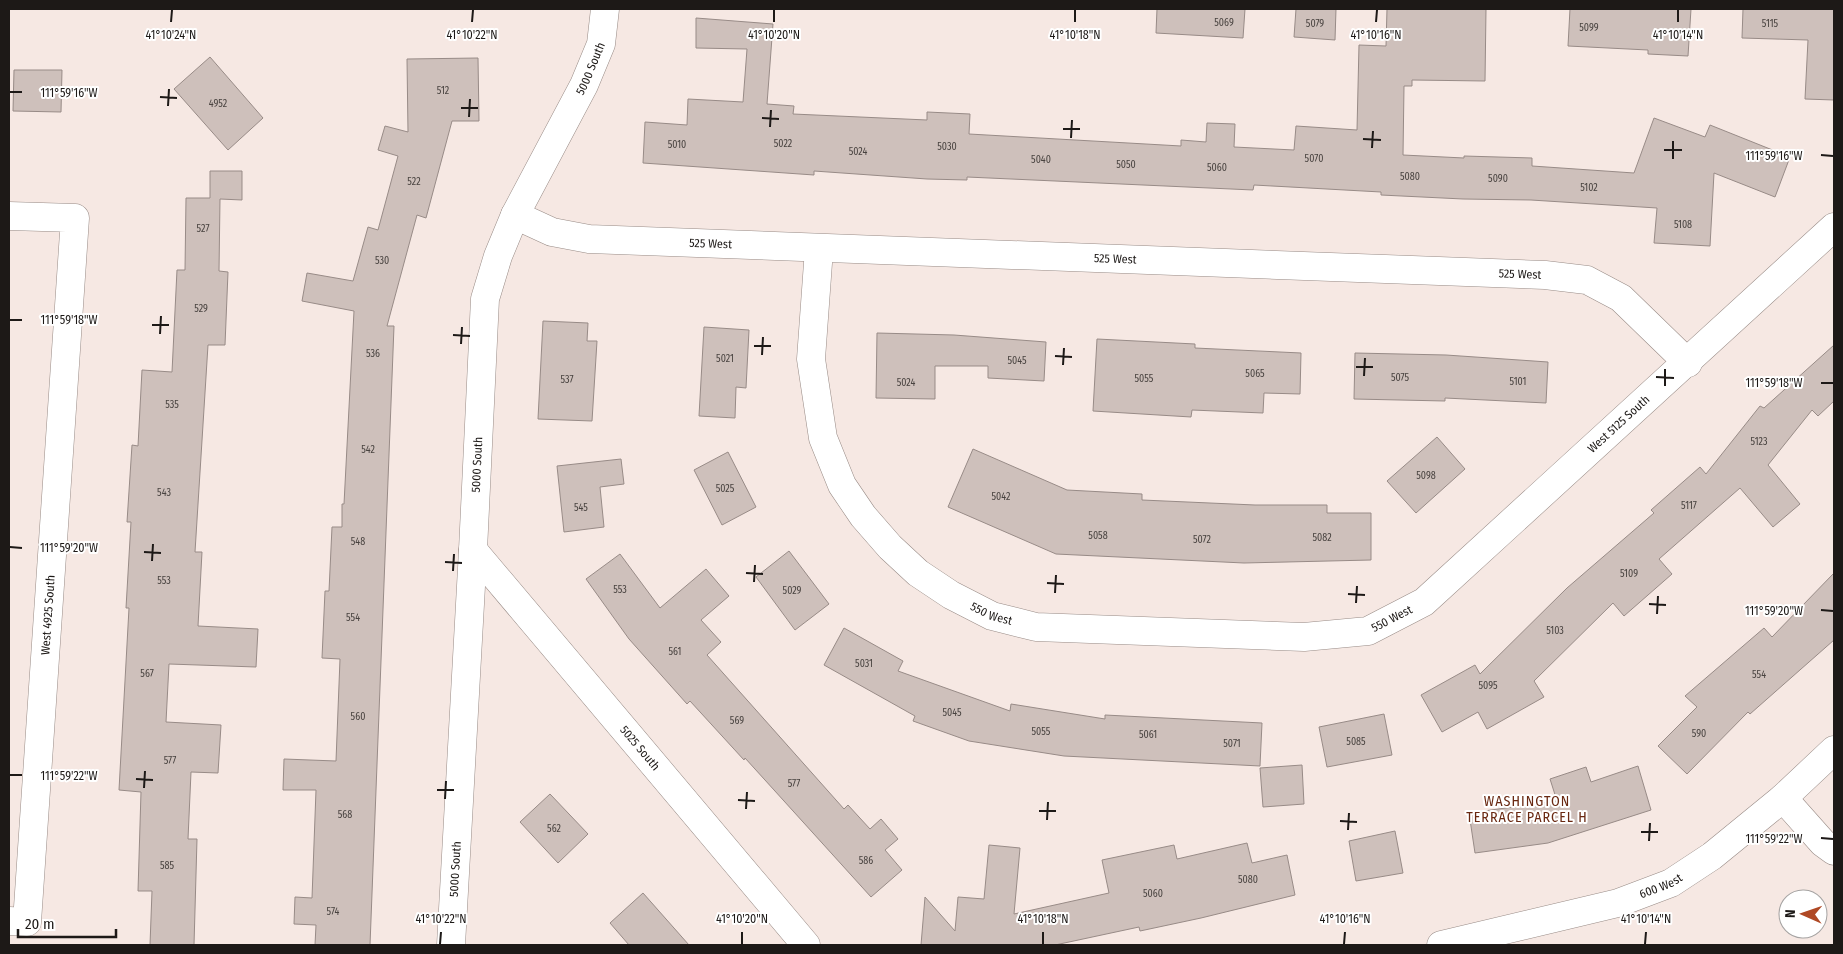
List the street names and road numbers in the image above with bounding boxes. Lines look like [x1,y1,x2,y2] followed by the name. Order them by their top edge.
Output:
[573,40,608,97] street label: 5000 South
[689,236,732,251] street label: 525 West
[1094,251,1137,267] street label: 525 West
[1498,266,1542,282] street label: 525 West
[1585,392,1652,456] street label: West 5125 South
[469,436,485,493] street label: 5000 South
[38,574,58,656] street label: West 4925 South
[968,599,1014,628] street label: 550 West
[1369,602,1415,635] street label: 550 West
[617,723,663,773] street label: 5025 South
[447,841,464,897] street label: 5000 South
[1638,871,1685,901] street label: 600 West

